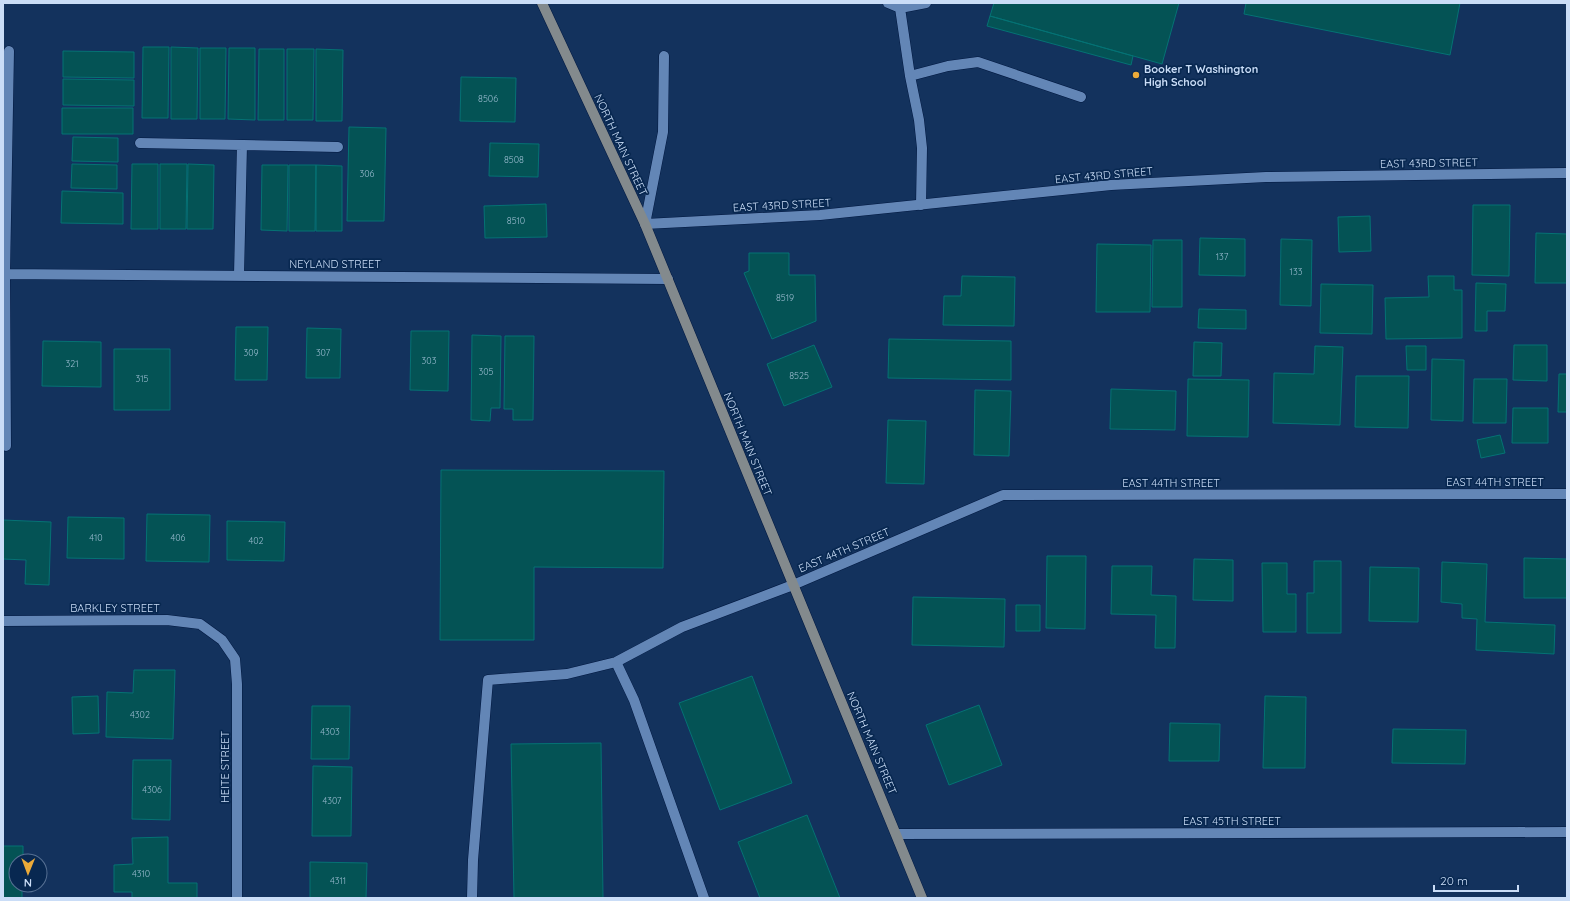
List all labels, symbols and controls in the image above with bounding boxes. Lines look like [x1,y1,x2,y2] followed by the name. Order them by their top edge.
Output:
[1144,62,1258,89] place label: Booker T Washington High School
[1131,70,1141,80] marker: Booker T Washington High School
[591,92,651,198] street label: NORTH MAIN STREET
[478,93,498,104] house number: 8506
[504,154,524,165] house number: 8508
[1380,155,1479,171] street label: EAST 43RD STREET
[1054,164,1154,186] street label: EAST 43RD STREET
[360,168,375,179] house number: 306
[733,195,832,215] street label: EAST 43RD STREET
[507,215,525,226] house number: 8510
[1216,251,1229,262] house number: 137
[289,257,381,271] street label: NEYLAND STREET
[1290,266,1303,277] house number: 133
[776,292,794,303] house number: 8519
[243,347,259,358] house number: 309
[316,347,330,358] house number: 307
[422,355,437,366] house number: 303
[65,358,79,369] house number: 321
[479,366,494,377] house number: 305
[789,370,809,381] house number: 8525
[136,373,149,384] house number: 315
[721,390,775,498] street label: NORTH MAIN STREET
[1446,475,1544,489] street label: EAST 44TH STREET
[1122,476,1220,490] street label: EAST 44TH STREET
[796,524,892,576] street label: EAST 44TH STREET
[89,532,103,543] house number: 410
[171,532,186,543] house number: 406
[248,535,264,546] house number: 402
[70,601,160,615] street label: BARKLEY STREET
[844,689,900,797] street label: NORTH MAIN STREET
[130,709,150,720] house number: 4302
[320,726,340,737] house number: 4303
[218,731,232,803] street label: HEITE STREET
[142,784,162,795] house number: 4306
[323,795,342,806] house number: 4307
[1183,814,1281,828] street label: EAST 45TH STREET
[8,853,48,893] north arrow
[1434,867,1518,893] scale bar
[132,868,150,879] house number: 4310
[1440,873,1468,888] text: 20 m
[330,875,346,886] house number: 4311
[24,876,32,890] text: N

